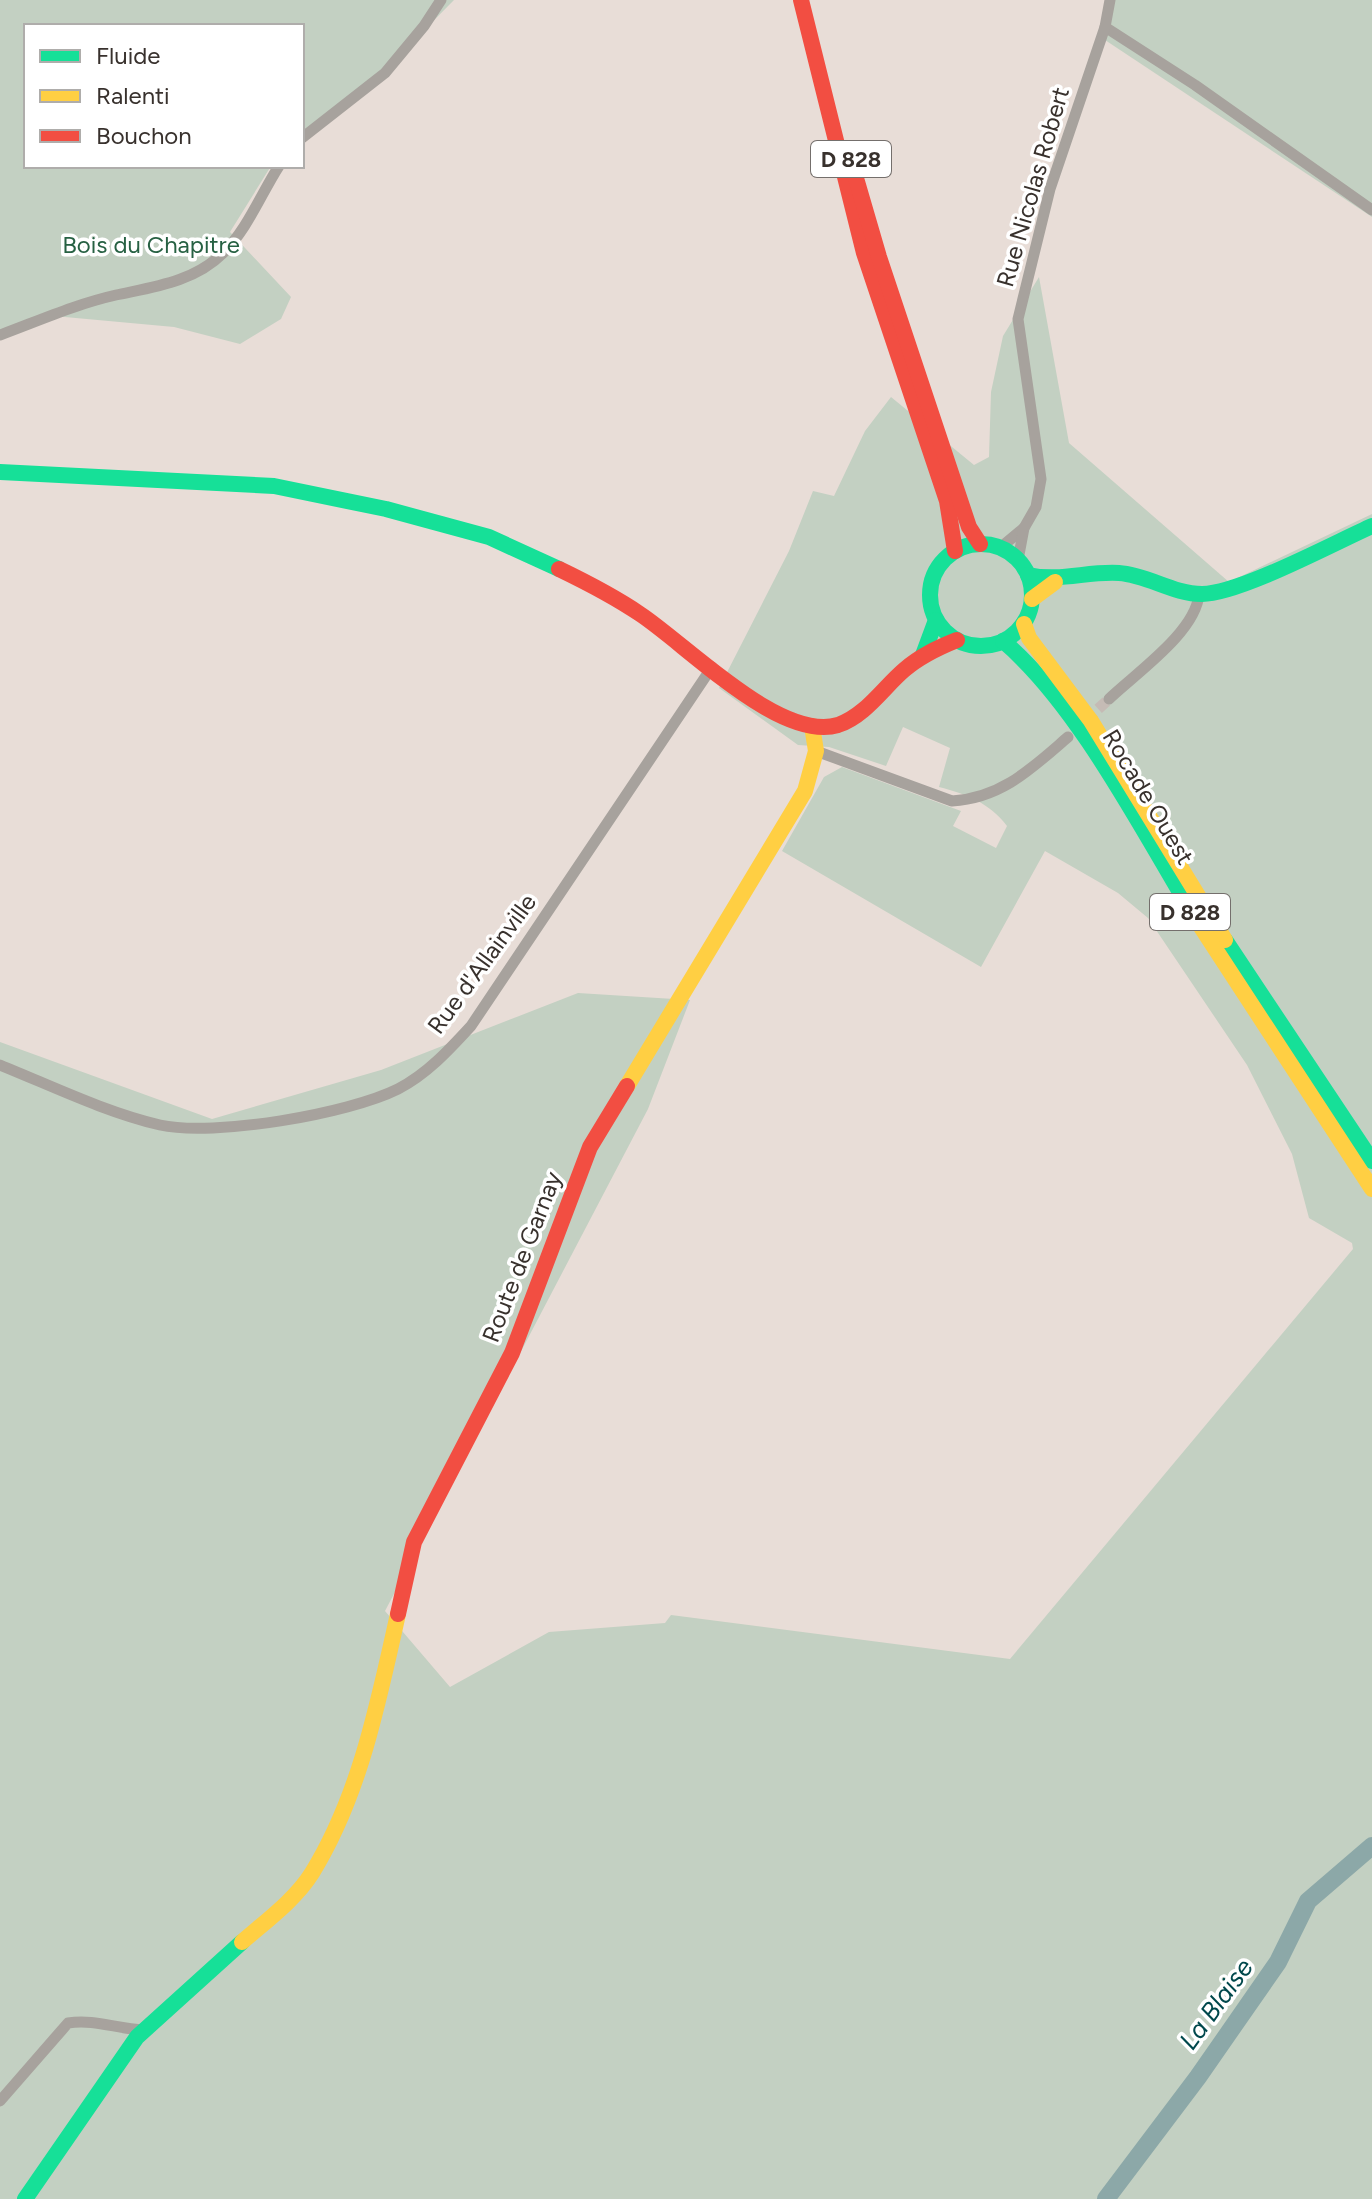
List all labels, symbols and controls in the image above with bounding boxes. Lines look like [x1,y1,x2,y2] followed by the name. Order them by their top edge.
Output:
[24,24,304,168] legend
[96,41,160,70] text: Fluide
[96,81,170,110] text: Ralenti
[990,84,1075,290] street label: Rue Nicolas Robert
[96,121,192,150] text: Bouchon
[811,141,891,177] road number: D 828
[62,230,240,259] park label: Bois du Chapitre
[1097,724,1200,870] street label: Rocade Ouest
[421,888,542,1039] street label: Rue d'Allainville
[1150,894,1230,930] road number: D 828
[476,1167,567,1346] street label: Route de Garnay
[1172,1952,1260,2056] water label: La Blaise

